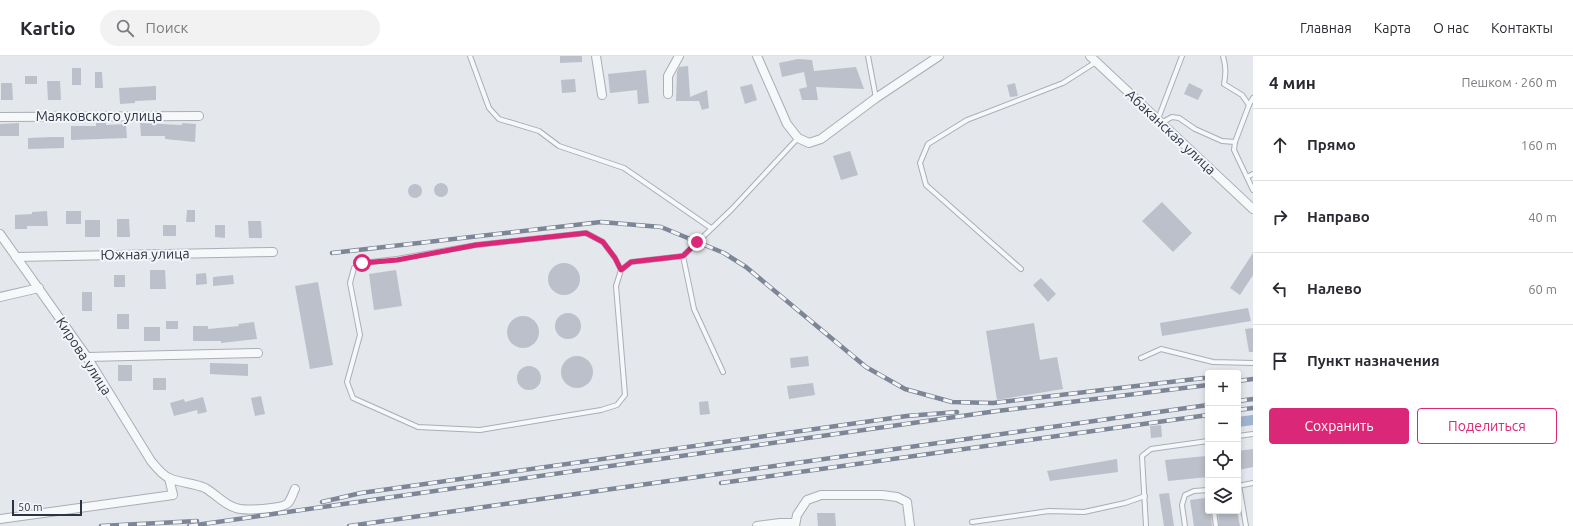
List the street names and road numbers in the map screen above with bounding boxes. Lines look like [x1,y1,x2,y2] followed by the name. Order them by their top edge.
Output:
[1123,86,1219,178] street label: Абаканская улица
[36,108,162,124] street label: Маяковского улица
[100,245,190,263] street label: Южная улица
[53,314,115,398] street label: Кирова улица

